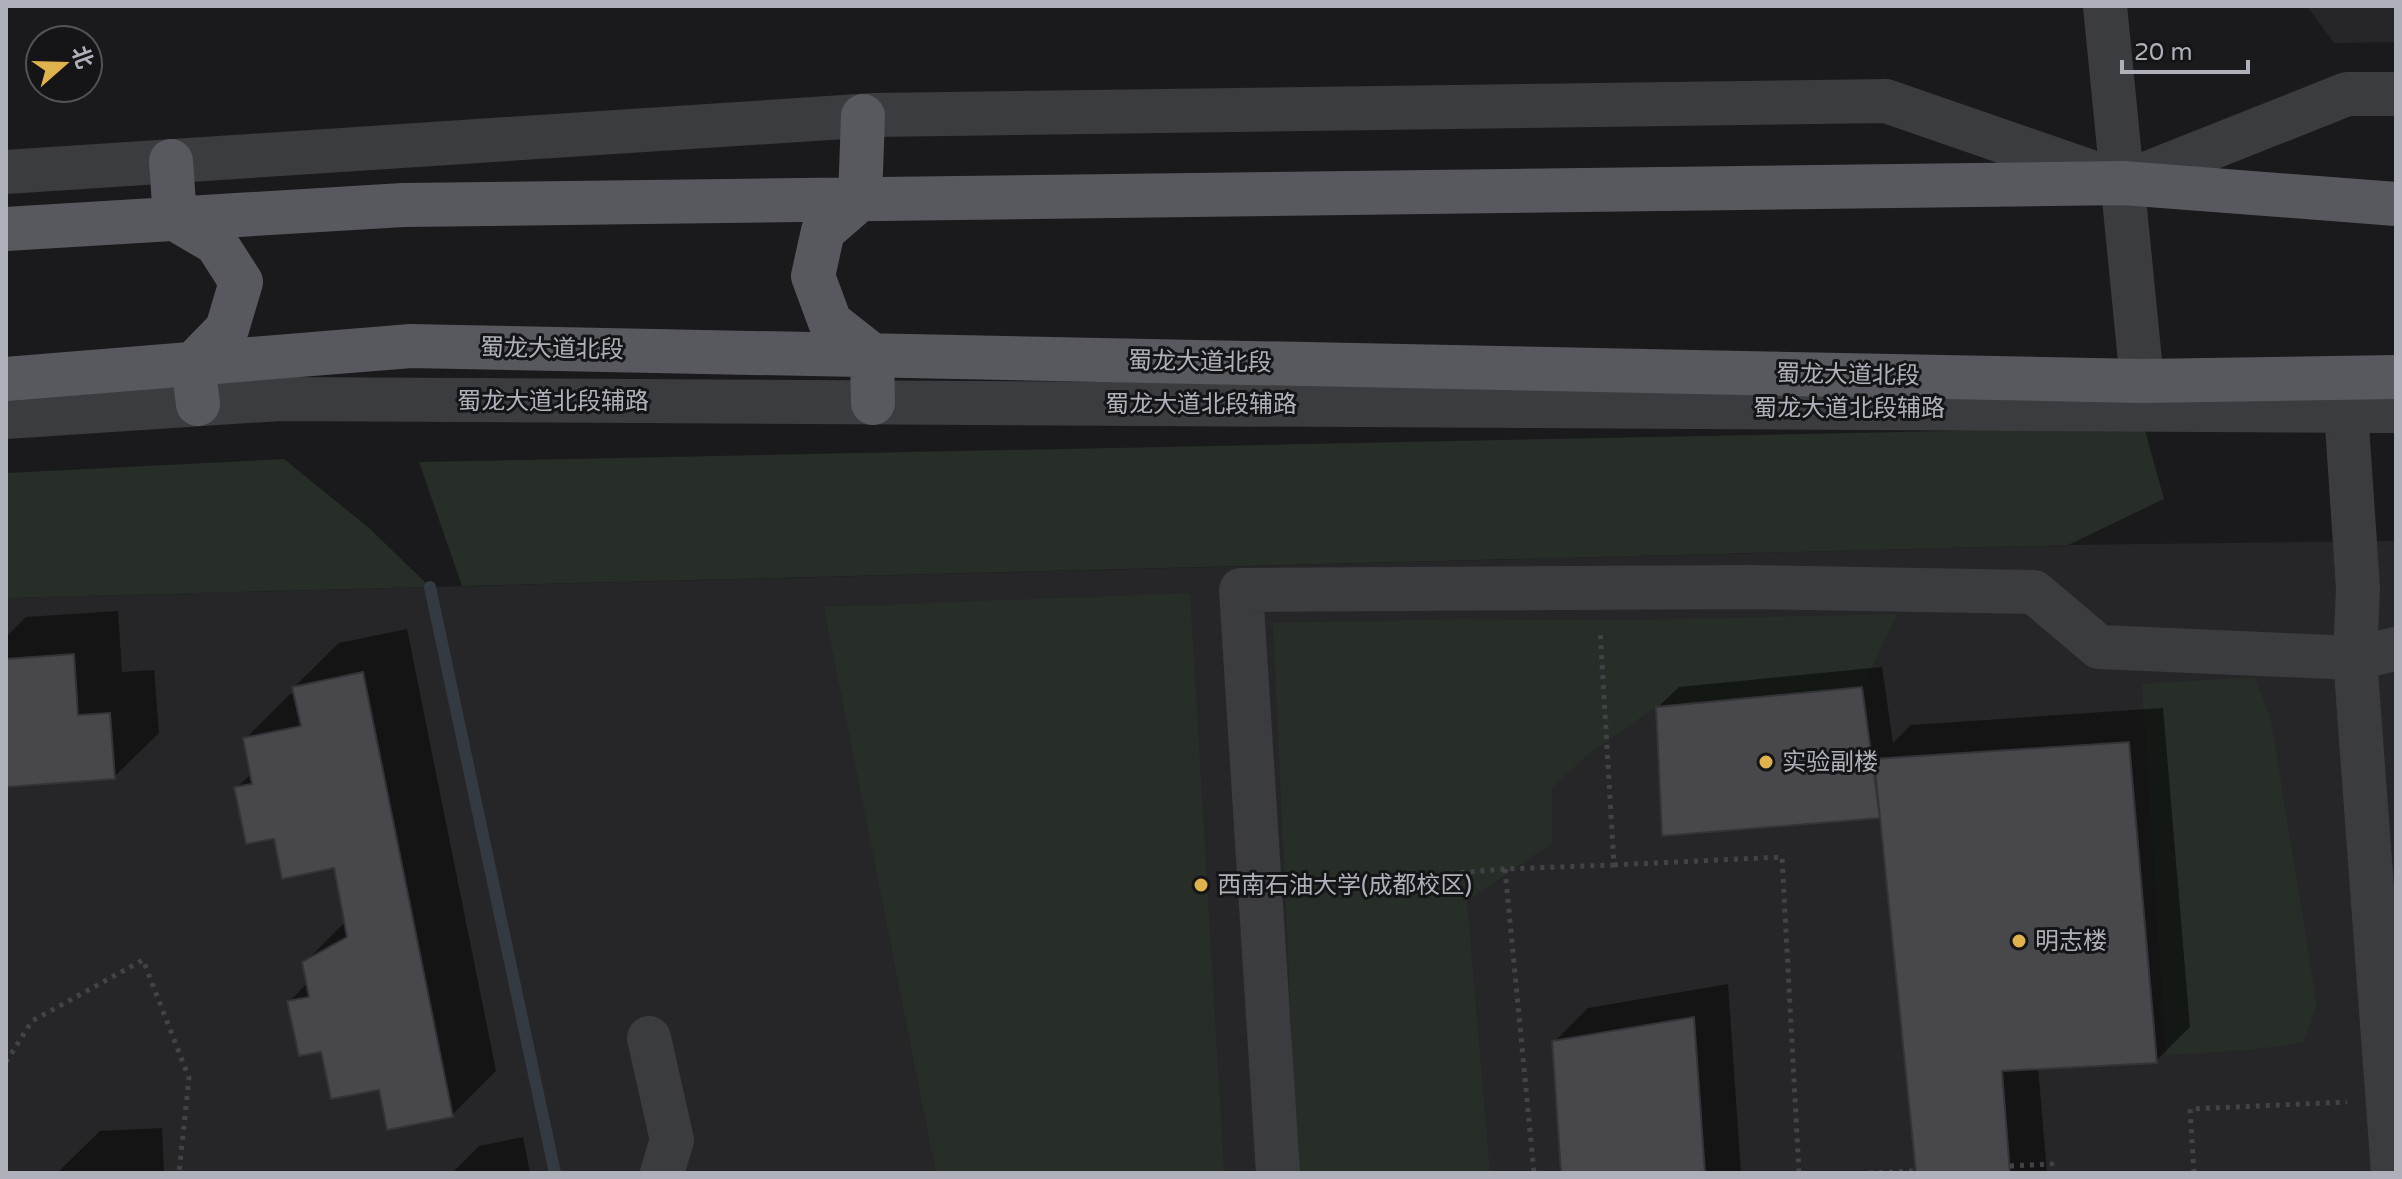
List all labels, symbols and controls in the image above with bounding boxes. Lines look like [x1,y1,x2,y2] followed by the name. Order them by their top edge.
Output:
[24,24,104,104] north arrow
[2122,24,2248,74] scale bar
[2134,38,2192,67] text: 20 m
[66,43,98,72] text: 北
[480,333,624,365] street label: 蜀龙大道北段
[1128,346,1272,378] street label: 蜀龙大道北段
[1776,359,1920,391] street label: 蜀龙大道北段
[457,387,649,416] street label: 蜀龙大道北段辅路
[1105,390,1297,419] street label: 蜀龙大道北段辅路
[1753,394,1945,423] street label: 蜀龙大道北段辅路
[1782,748,1878,777] place label: 实验副楼
[1757,753,1775,771] marker: 实验副楼
[1217,871,1472,900] place label: 西南石油大学(成都校区)
[1192,876,1210,894] marker: 西南石油大学(成都校区)
[2035,927,2107,956] place label: 明志楼
[2010,932,2028,950] marker: 明志楼

